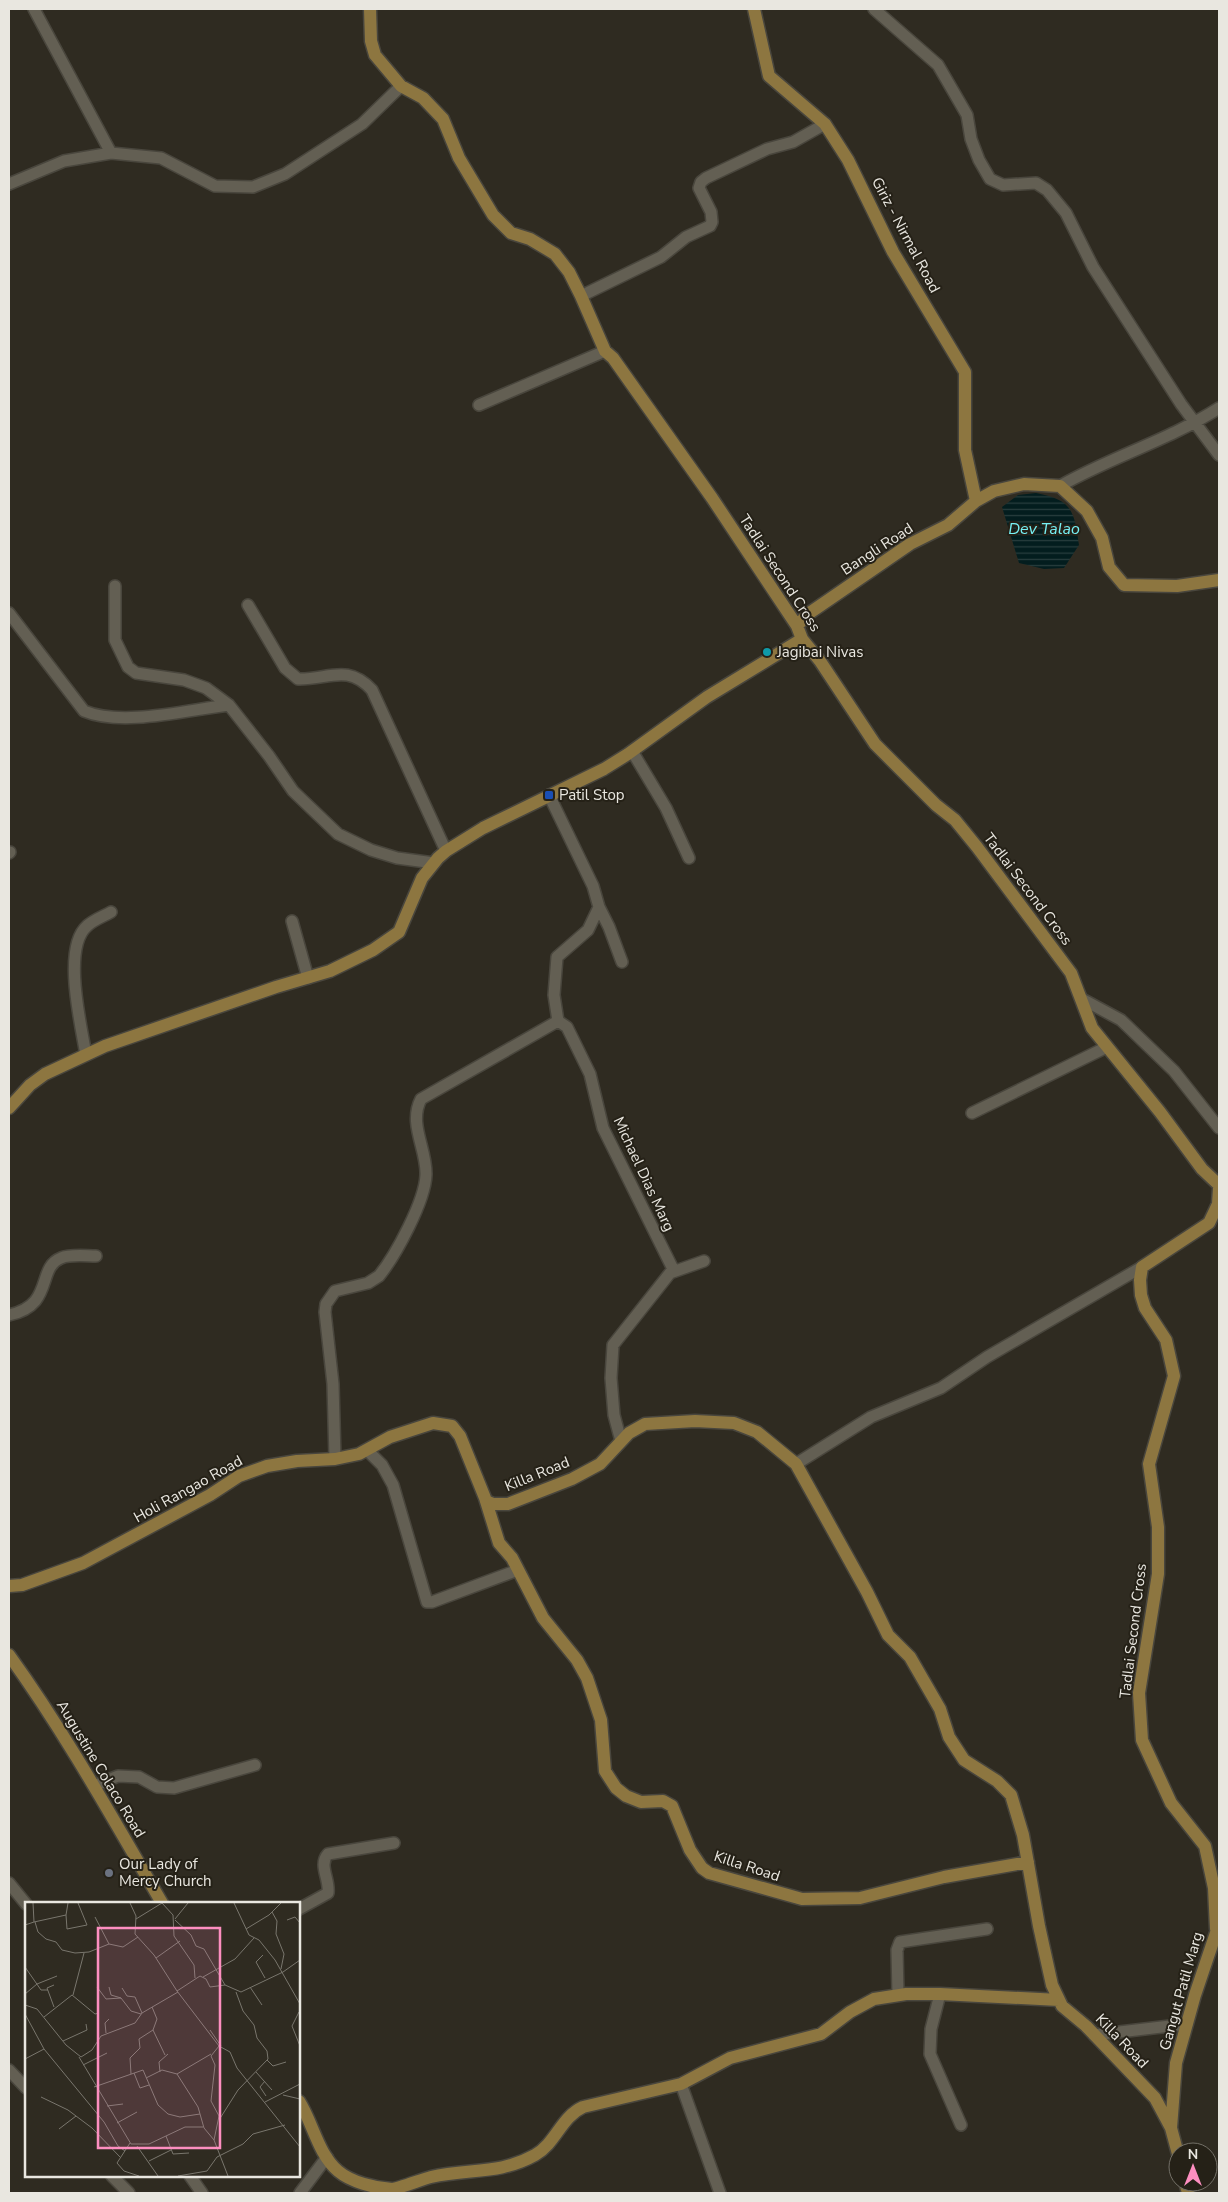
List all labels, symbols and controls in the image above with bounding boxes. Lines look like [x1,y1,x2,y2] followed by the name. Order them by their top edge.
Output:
[867,174,945,296] street label: Giriz - Nirmal Road
[735,511,825,635] street label: Tadlai Second Cross
[837,518,917,580] street label: Bangli Road
[1008,518,1080,540] water label: Dev Talao
[776,642,863,662] place label: Jagibai Nivas
[761,646,773,658] marker: Jagibai Nivas
[559,785,625,805] place label: Patil Stop
[543,789,555,801] marker: Patil Stop
[979,829,1077,949] street label: Tadlai Second Cross
[609,1113,679,1235] street label: Michael Dias Marg
[130,1451,246,1527] street label: Holi Rangao Road
[502,1452,572,1496] street label: Killa Road
[1115,1562,1151,1700] street label: Tadlai Second Cross
[52,1697,150,1841] street label: Augustine Colaco Road
[711,1846,783,1886] street label: Killa Road
[119,1854,211,1891] place label: Our Lady of Mercy Church
[103,1867,115,1879] marker: Our Lady of Mercy Church
[25,1902,300,2177] inset map
[1154,1929,1208,2053] street label: Gangut Patil Marg
[1091,2009,1153,2073] street label: Killa Road
[1168,2142,1218,2192] north arrow
[1188,2145,1198,2164] text: N

